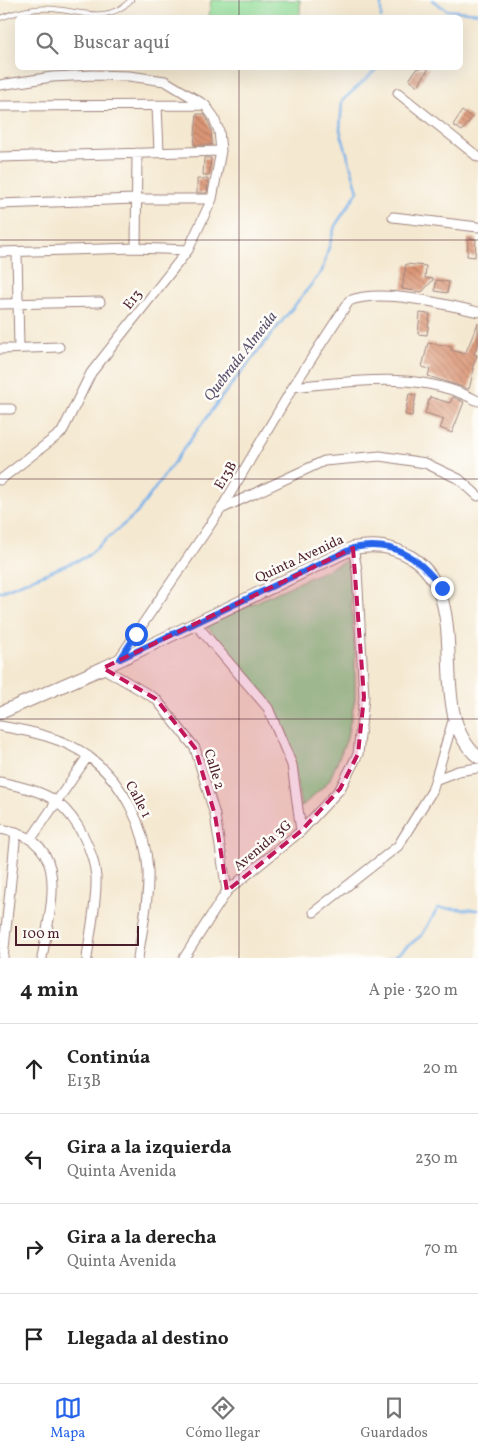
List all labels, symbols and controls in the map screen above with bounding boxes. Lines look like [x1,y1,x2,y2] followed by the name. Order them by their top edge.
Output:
[15,15,463,70] search box
[33,29,61,57] icon: search
[73,30,170,56] text: Buscar aquí
[119,286,147,314] street label: E13
[199,308,283,406] water label: Quebrada Almeida
[210,458,242,493] street label: E13B
[252,531,347,588] street label: Quinta Avenida
[431,577,454,600] route end
[125,623,148,646] route start
[198,747,229,792] street label: Calle 2
[120,778,155,822] street label: Calle 1
[230,816,296,876] street label: Avenida 3G
[15,923,139,946] scale bar
[22,925,60,944] text: 100 m
[20,976,79,1005] text: 4 min
[369,980,458,1002] text: A pie · 320 m
[67,1045,150,1071] text: Continúa
[20,1055,48,1083] icon: ahead
[423,1058,458,1080] text: 20 m
[67,1071,101,1093] text: E13B
[67,1135,232,1161] text: Gira a la izquierda
[20,1145,48,1173] icon: left
[415,1148,458,1170] text: 230 m
[67,1161,176,1183] text: Quinta Avenida
[67,1225,217,1251] text: Gira a la derecha
[20,1235,48,1263] icon: right
[424,1238,458,1260] text: 70 m
[67,1251,176,1273] text: Quinta Avenida
[20,1325,48,1353] icon: arrive
[67,1326,229,1352] text: Llegada al destino
[50,1394,85,1443] tab: Mapa
[186,1394,260,1443] tab: Cómo llegar
[361,1394,428,1443] tab: Guardados

